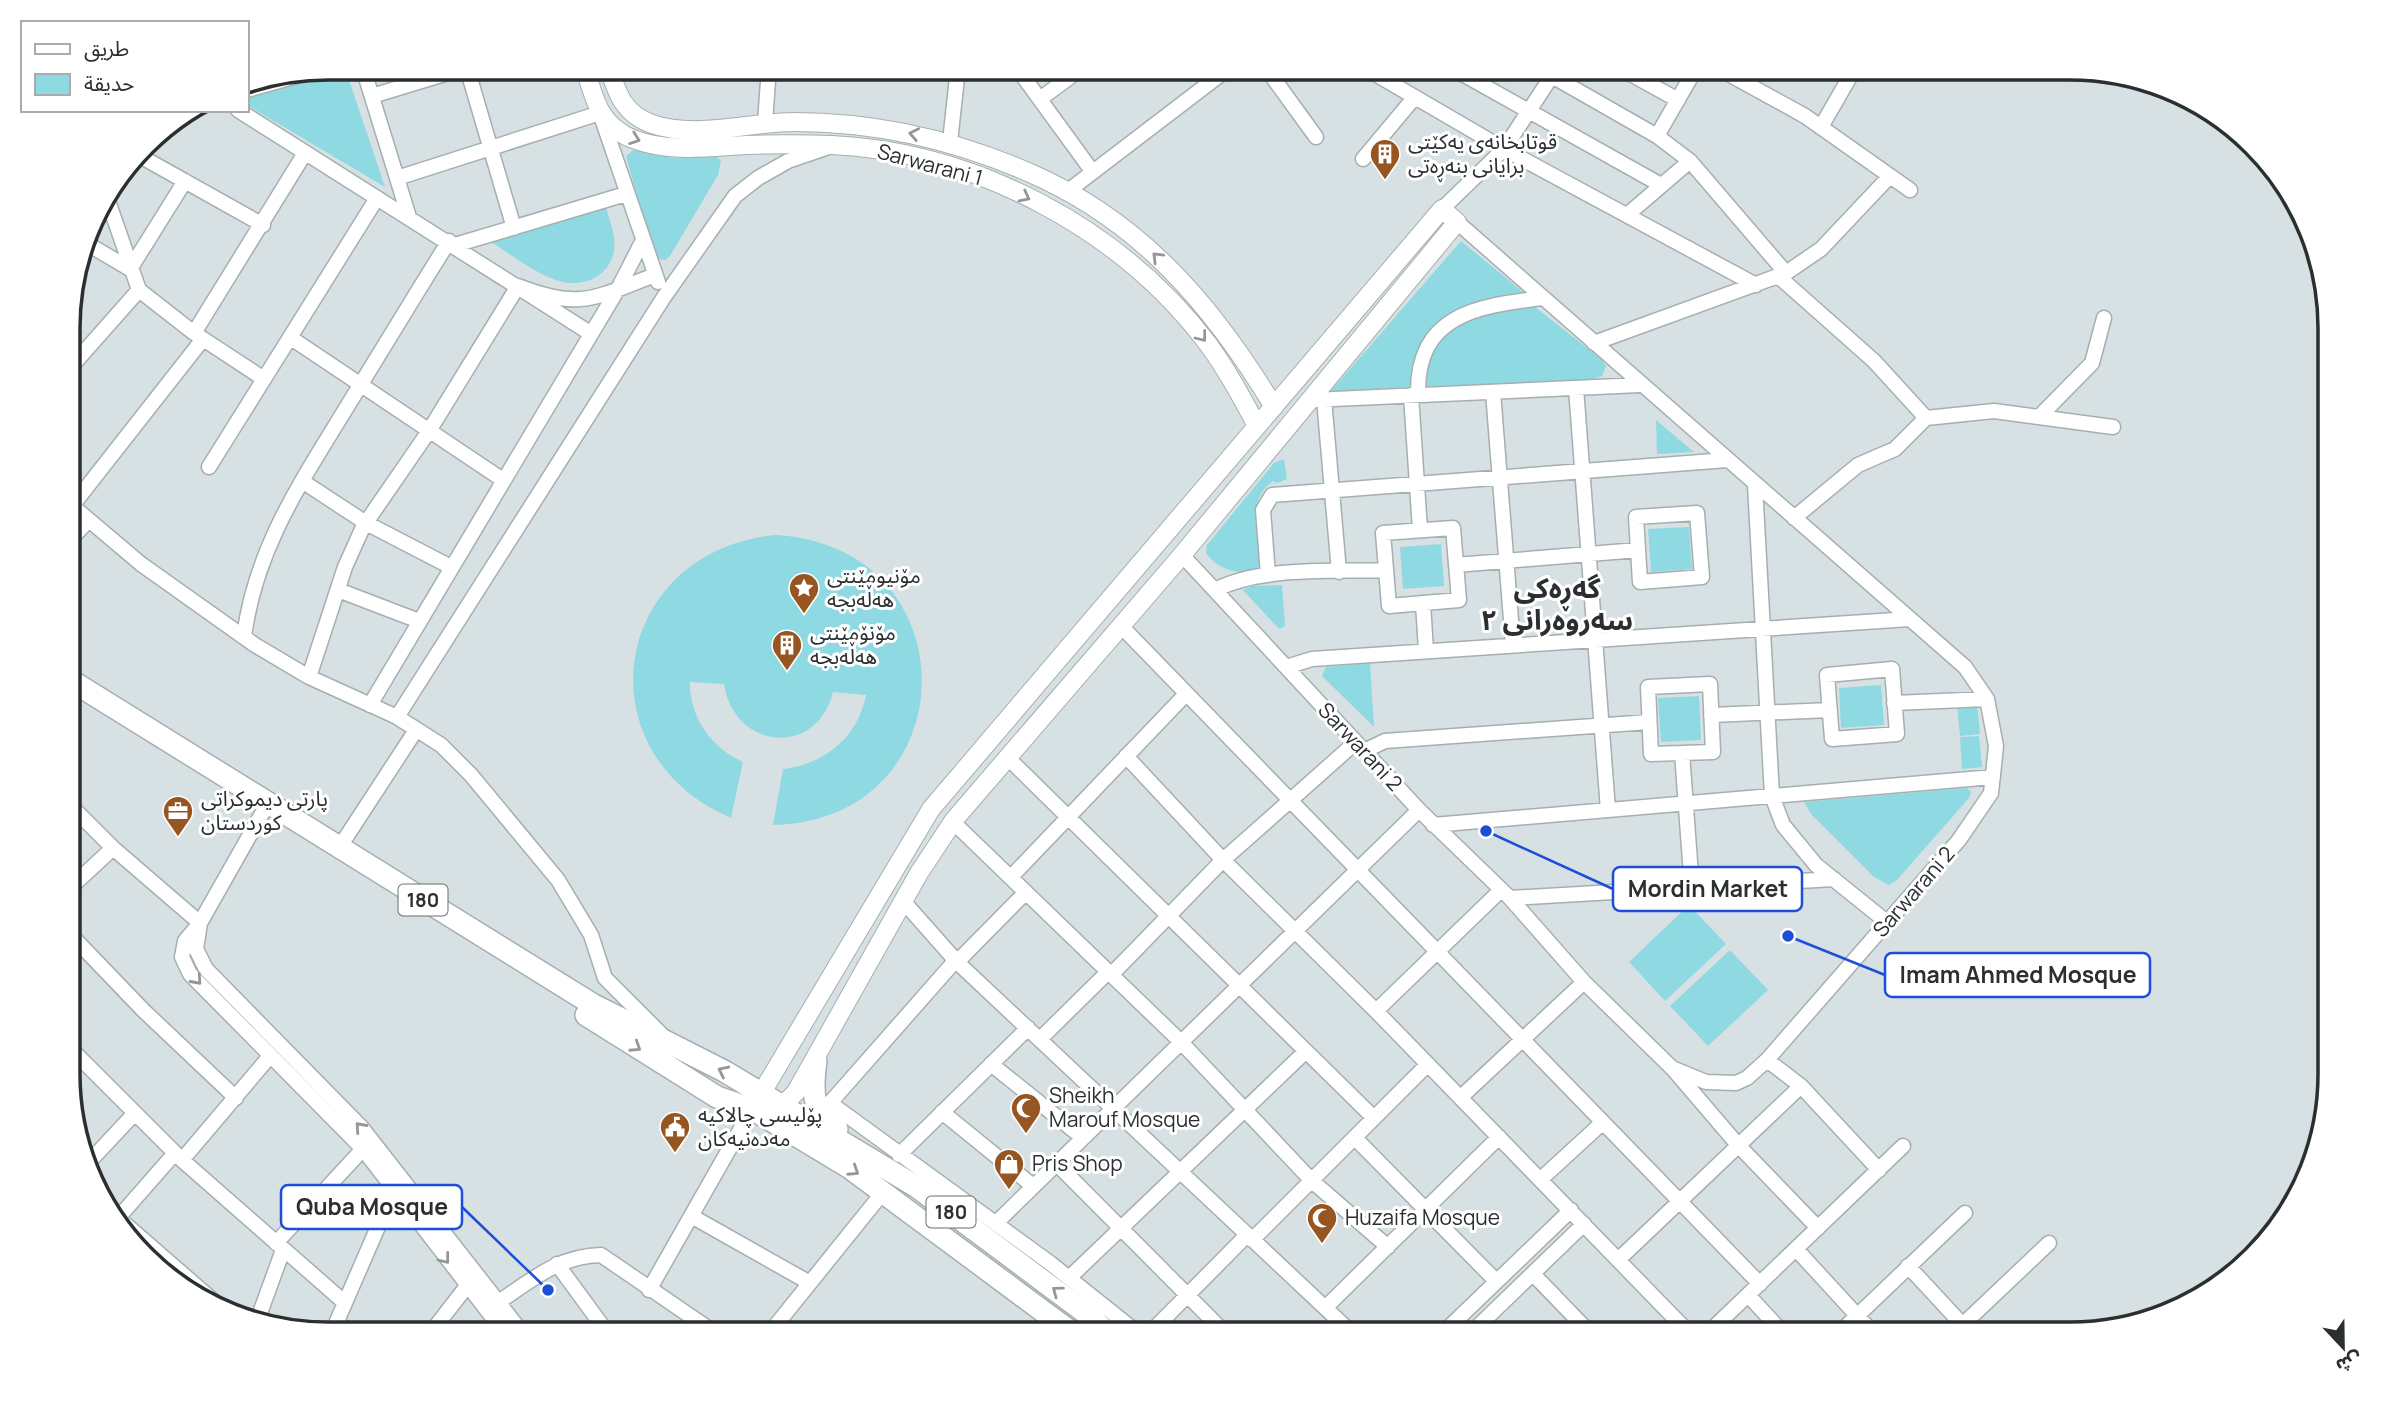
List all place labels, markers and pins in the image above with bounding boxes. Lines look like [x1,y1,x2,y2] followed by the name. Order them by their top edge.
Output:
[1408,127,1557,183] place label: قوتابخانەی یەکێتی برایانی بنەڕەتی
[1368,137,1402,181] building icon: قوتابخانەی یەکێتی برایانی بنەڕەتی
[827,561,921,613] place label: مۆنیومێنتی هەڵەبجە
[787,571,821,615] place icon: مۆنیومێنتی هەڵەبجە
[810,618,896,670] place label: مۆنۆمێنتی هەڵەبجە
[770,628,804,672] building icon: مۆنۆمێنتی هەڵەبجە
[201,784,328,836] place label: پارتی دیموکراتی کوردستان
[161,794,195,838] office icon: پارتی دیموکراتی کوردستان
[1613,867,1802,911] callout: Mordin Market
[1885,953,2150,997] callout: Imam Ahmed Mosque
[1049,1081,1200,1133] place label: Sheikh Marouf Mosque
[1009,1091,1043,1135] mosque icon: Sheikh Marouf Mosque
[698,1100,822,1152] place label: پۆلیسی چالاکیە مەدەنیەکان
[658,1110,692,1154] public building icon: پۆلیسی چالاکیە مەدەنیەکان
[992,1147,1026,1191] shop icon: Pris Shop
[1032,1149,1123,1177] place label: Pris Shop
[281,1185,462,1229] callout: Quba Mosque
[1305,1201,1339,1245] mosque icon: Huzaifa Mosque
[1345,1203,1500,1231] place label: Huzaifa Mosque

